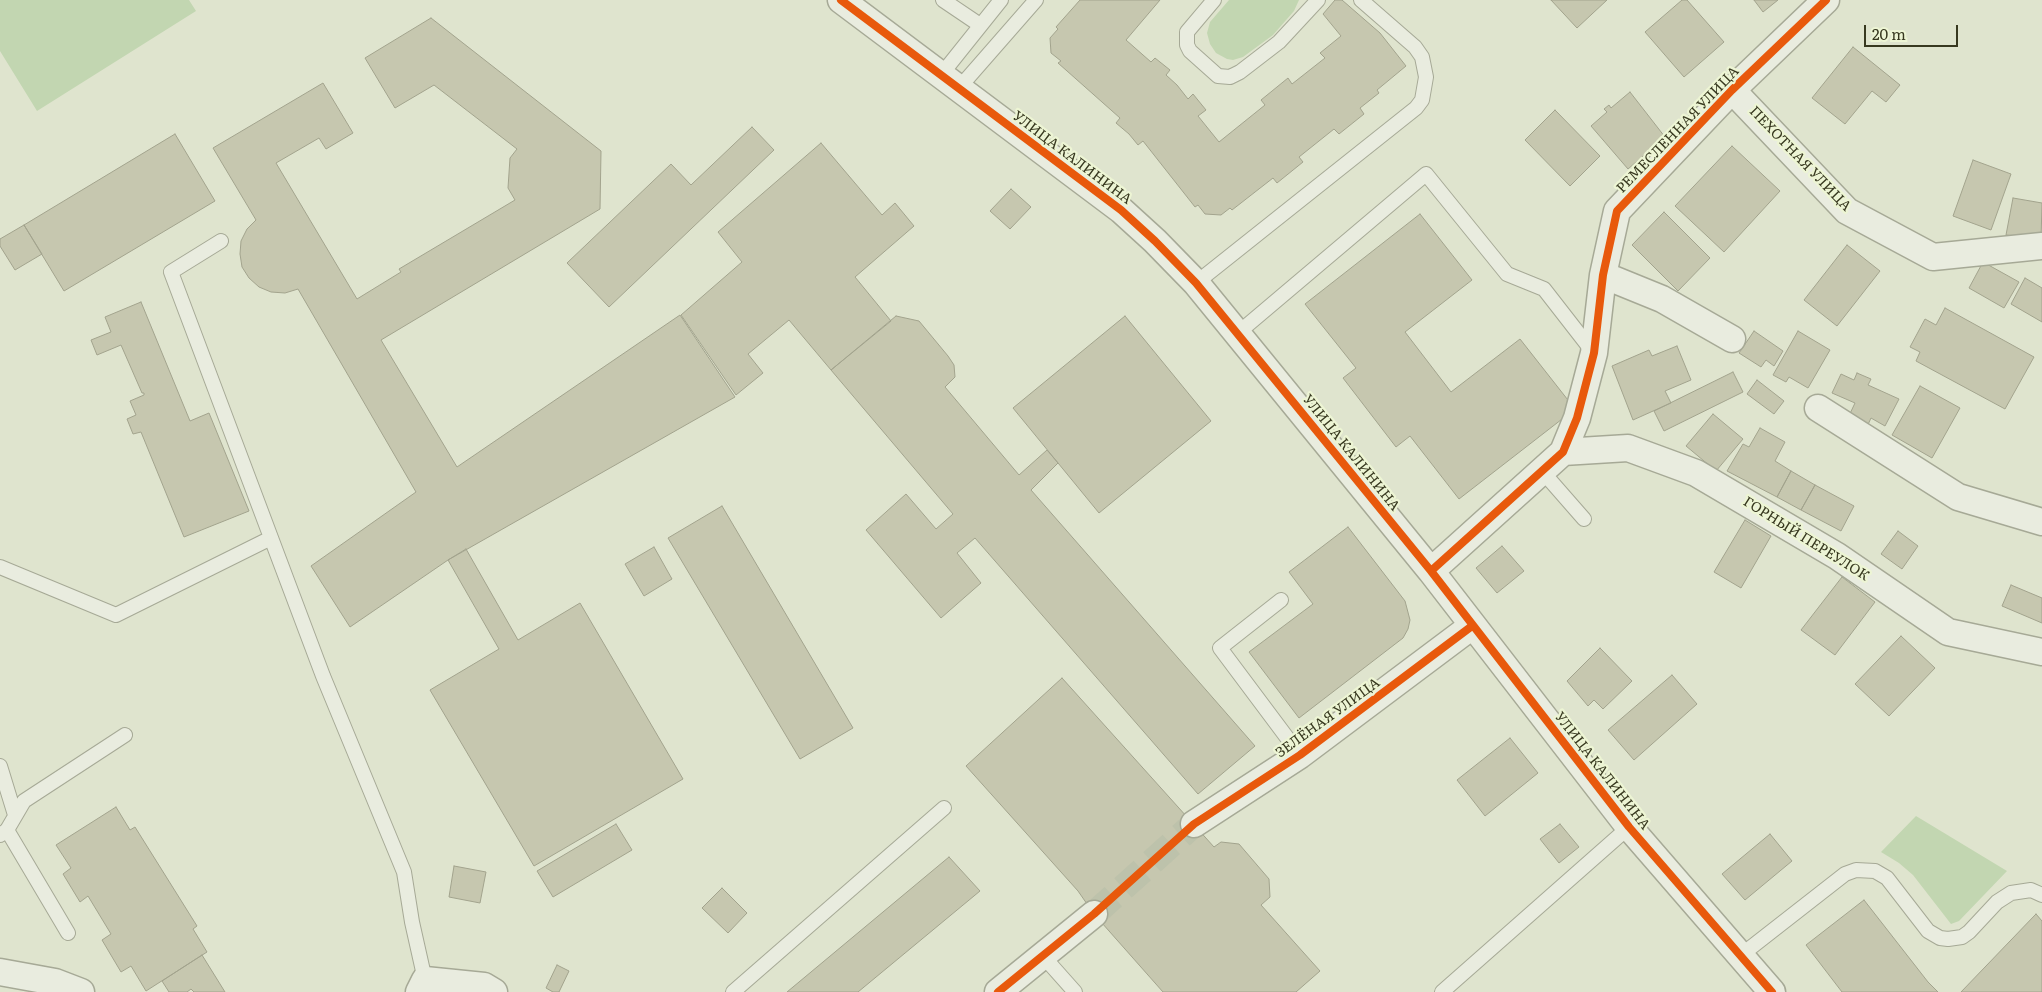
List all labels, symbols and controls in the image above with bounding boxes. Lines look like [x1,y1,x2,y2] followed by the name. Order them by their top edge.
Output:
[1867,15,1961,47] scale bar
[1872,22,1906,45] text: 20 m
[1613,63,1743,197] street label: РЕМЕСЛЕННАЯ УЛИЦА
[1746,103,1854,215] street label: ПЕХОТНАЯ УЛИЦА
[1009,108,1135,208] street label: УЛИЦА КАЛИНИНА
[1299,392,1403,514] street label: УЛИЦА КАЛИНИНА
[1740,493,1872,585] street label: ГОРНЫЙ ПЕРЕУЛОК
[1273,675,1383,761] street label: ЗЕЛЁНАЯ УЛИЦА
[1551,709,1653,833] street label: УЛИЦА КАЛИНИНА

